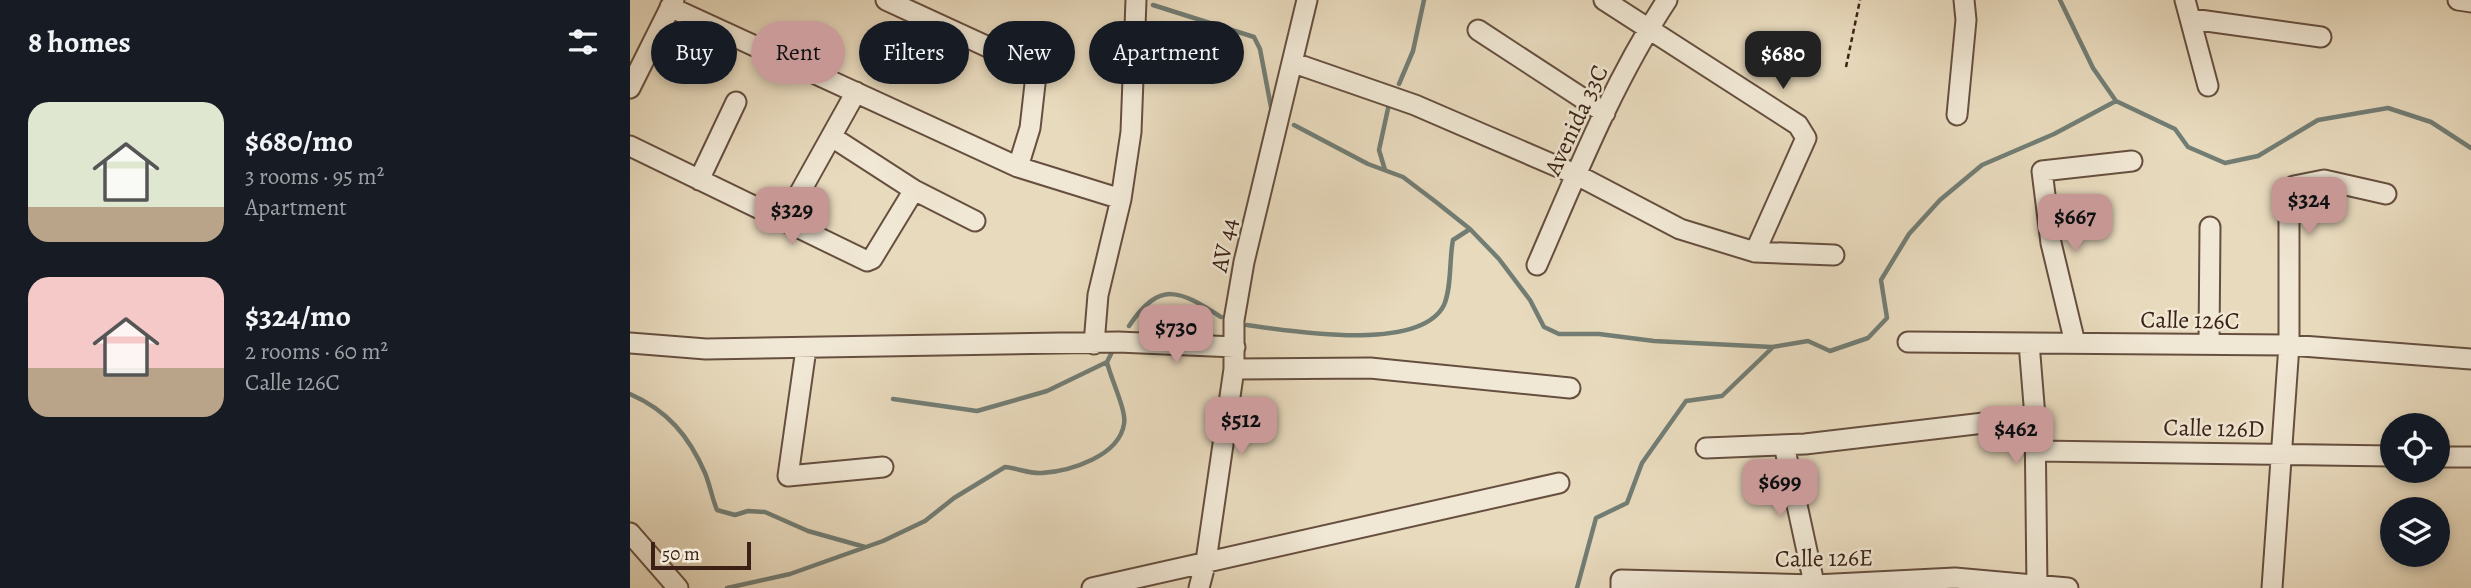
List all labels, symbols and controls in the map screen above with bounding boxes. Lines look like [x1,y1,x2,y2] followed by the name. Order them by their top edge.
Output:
[651,21,737,84] chip: Buy
[751,21,845,84] chip: Rent
[859,21,969,84] chip: Filters
[983,21,1075,84] chip: New
[1089,21,1244,84] chip: Apartment
[28,22,131,62] text: 8 homes
[564,23,602,61] icon: filters
[1742,32,1824,91] pin: $680
[1761,38,1805,69] text: $680
[1536,60,1616,181] street label: Avenida 33C
[245,121,353,161] text: $680/mo
[84,130,168,214] icon: home
[245,161,384,192] text: 3 rooms · 95 m²
[2268,177,2350,237] pin: $324
[2288,184,2330,215] text: $324
[751,188,833,247] pin: $329
[245,192,347,223] text: Apartment
[771,194,813,225] text: $329
[2034,194,2116,254] pin: $667
[2054,201,2096,232] text: $667
[1203,215,1245,276] street label: AV 44
[245,296,351,336] text: $324/mo
[2140,303,2240,337] street label: Calle 126C
[84,305,168,389] icon: home
[1135,306,1217,365] pin: $730
[1155,312,1197,343] text: $730
[245,336,388,367] text: 2 rooms · 60 m²
[245,367,340,398] text: Calle 126C
[1200,398,1282,457] pin: $512
[1221,404,1261,435] text: $512
[1975,406,2057,466] pin: $462
[2163,411,2265,445] street label: Calle 126D
[1994,413,2038,444] text: $462
[2380,413,2450,567] map controls
[2380,413,2450,483] button: locate
[1739,460,1821,519] pin: $699
[1759,466,1801,497] text: $699
[2380,497,2450,567] button: layers
[651,539,751,571] scale bar
[662,541,700,567] text: 50 m
[1775,541,1873,575] street label: Calle 126E

